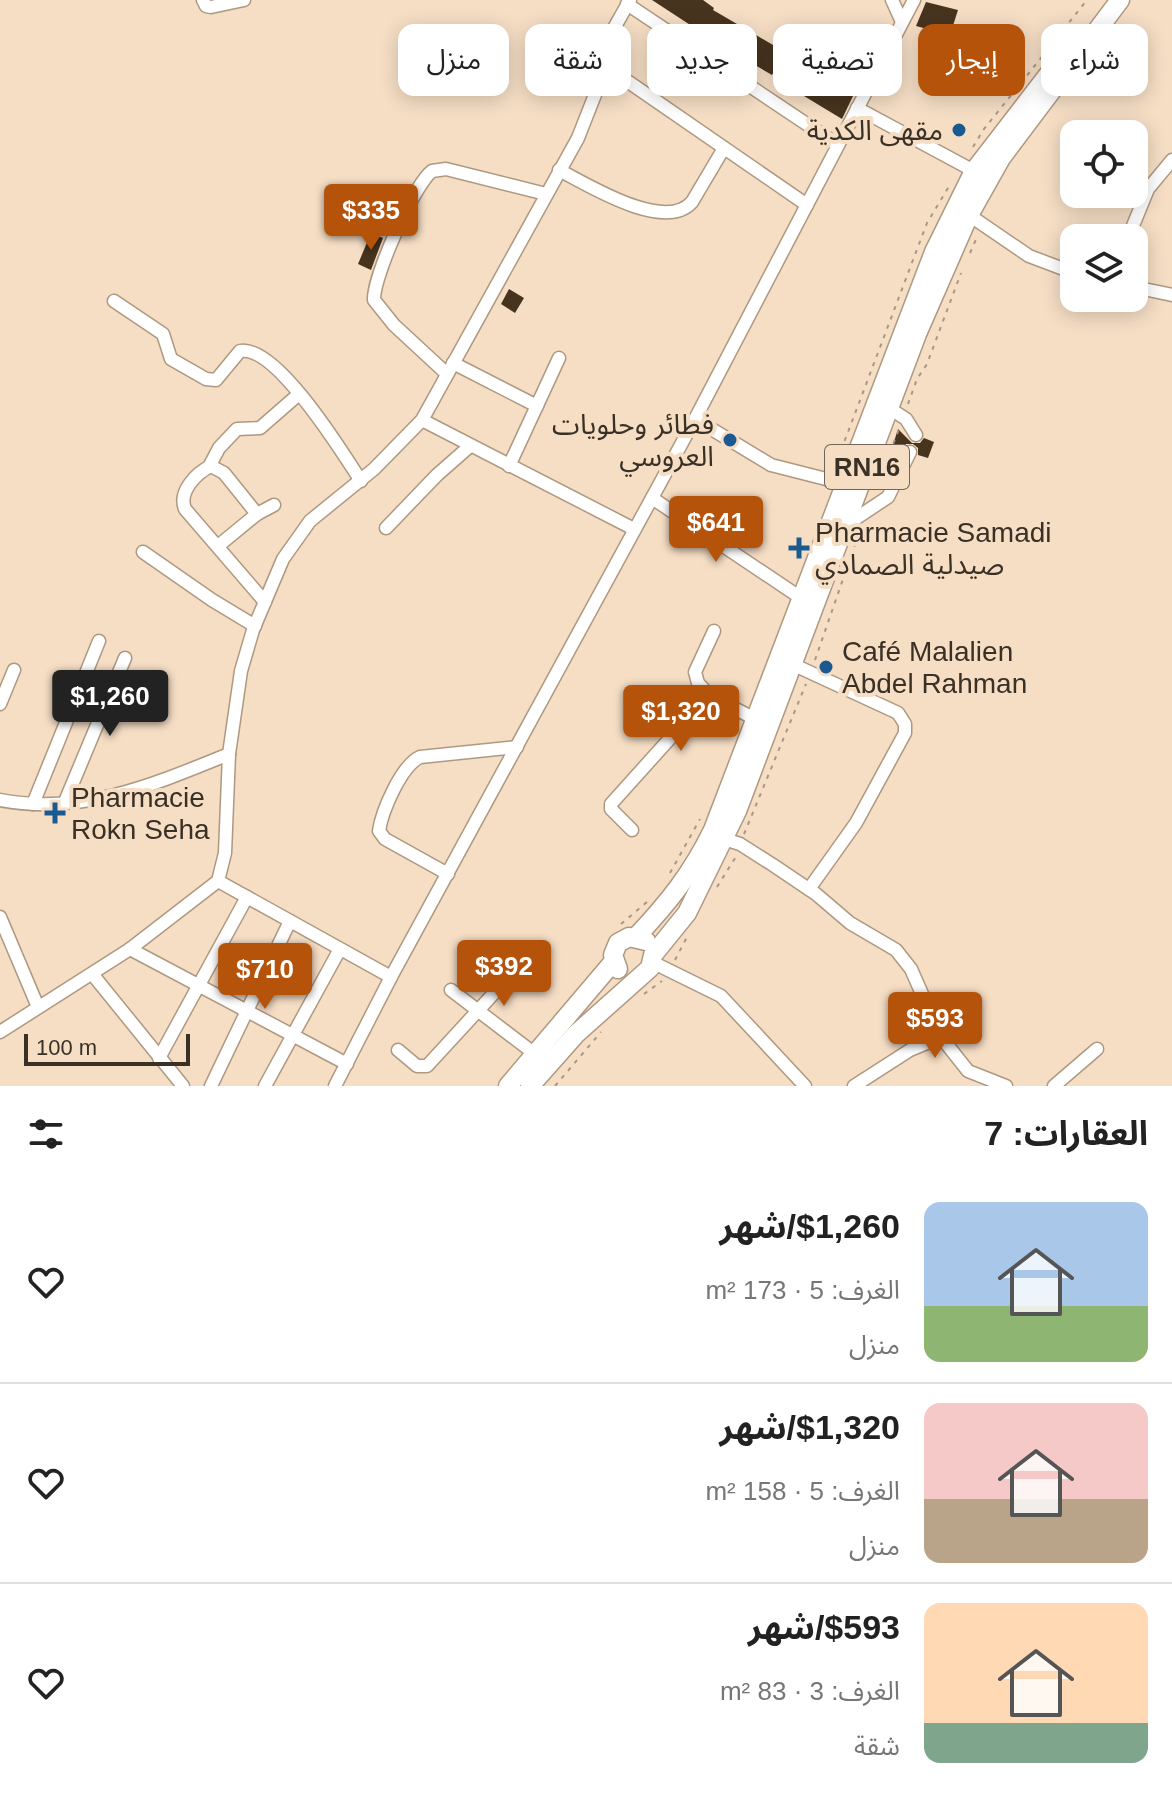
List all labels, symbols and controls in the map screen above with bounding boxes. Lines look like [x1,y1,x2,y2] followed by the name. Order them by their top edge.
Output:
[398,24,509,96] chip: منزل
[525,24,631,96] chip: شقة
[647,24,757,96] chip: جديد
[773,24,902,96] chip: تصفية
[918,24,1025,96] chip: إيجار
[1041,24,1148,96] chip: شراء
[807,115,943,147] place label: مقهى الكدية
[1060,120,1148,312] map controls
[1060,120,1148,208] button: locate
[950,121,968,139] marker: مقهى الكدية
[324,184,418,252] pin: $335
[342,195,400,225] text: $335
[1060,224,1148,312] button: layers
[552,409,714,477] place label: فطائر وحلويات العروسي
[721,431,739,449] marker: فطائر وحلويات العروسي
[825,445,909,489] road number: RN16
[669,496,763,564] pin: $641
[687,507,745,537] text: $641
[815,517,1052,585] place label: Pharmacie Samadi صيدلية الصمادي
[790,539,808,557] marker: Pharmacie Samadi صيدلية الصمادي
[842,636,1027,699] place label: Café Malalien Abdel Rahman
[817,658,835,676] marker: Café Malalien Abdel Rahman
[45,670,175,738] pin: $1,260
[70,681,150,711] text: $1,260
[616,685,746,753] pin: $1,320
[641,696,721,726] text: $1,320
[71,782,210,845] place label: Pharmacie Rokn Seha
[46,804,64,822] marker: Pharmacie Rokn Seha
[457,940,551,1008] pin: $392
[218,943,312,1011] pin: $710
[475,951,533,981] text: $392
[236,954,294,984] text: $710
[888,992,982,1060] pin: $593
[906,1003,964,1033] text: $593
[24,1030,190,1066] scale bar
[36,1035,97,1060] text: 100 m
[24,1112,68,1156] icon: filters
[984,1114,1148,1152] text: العقارات: 7
[720,1207,900,1245] text: $1,260/شهر
[988,1234,1084,1330] icon: home
[24,1260,68,1304] icon: heart
[705,1275,900,1305] text: الغرف: 5 · 173 m²
[849,1330,900,1360] text: منزل
[720,1408,900,1446] text: $1,320/شهر
[988,1435,1084,1531] icon: home
[24,1461,68,1505] icon: heart
[705,1476,900,1506] text: الغرف: 5 · 158 m²
[849,1531,900,1561] text: منزل
[748,1608,900,1646] text: $593/شهر
[988,1635,1084,1731] icon: home
[24,1661,68,1705] icon: heart
[720,1676,900,1706] text: الغرف: 3 · 83 m²
[854,1731,900,1761] text: شقة

